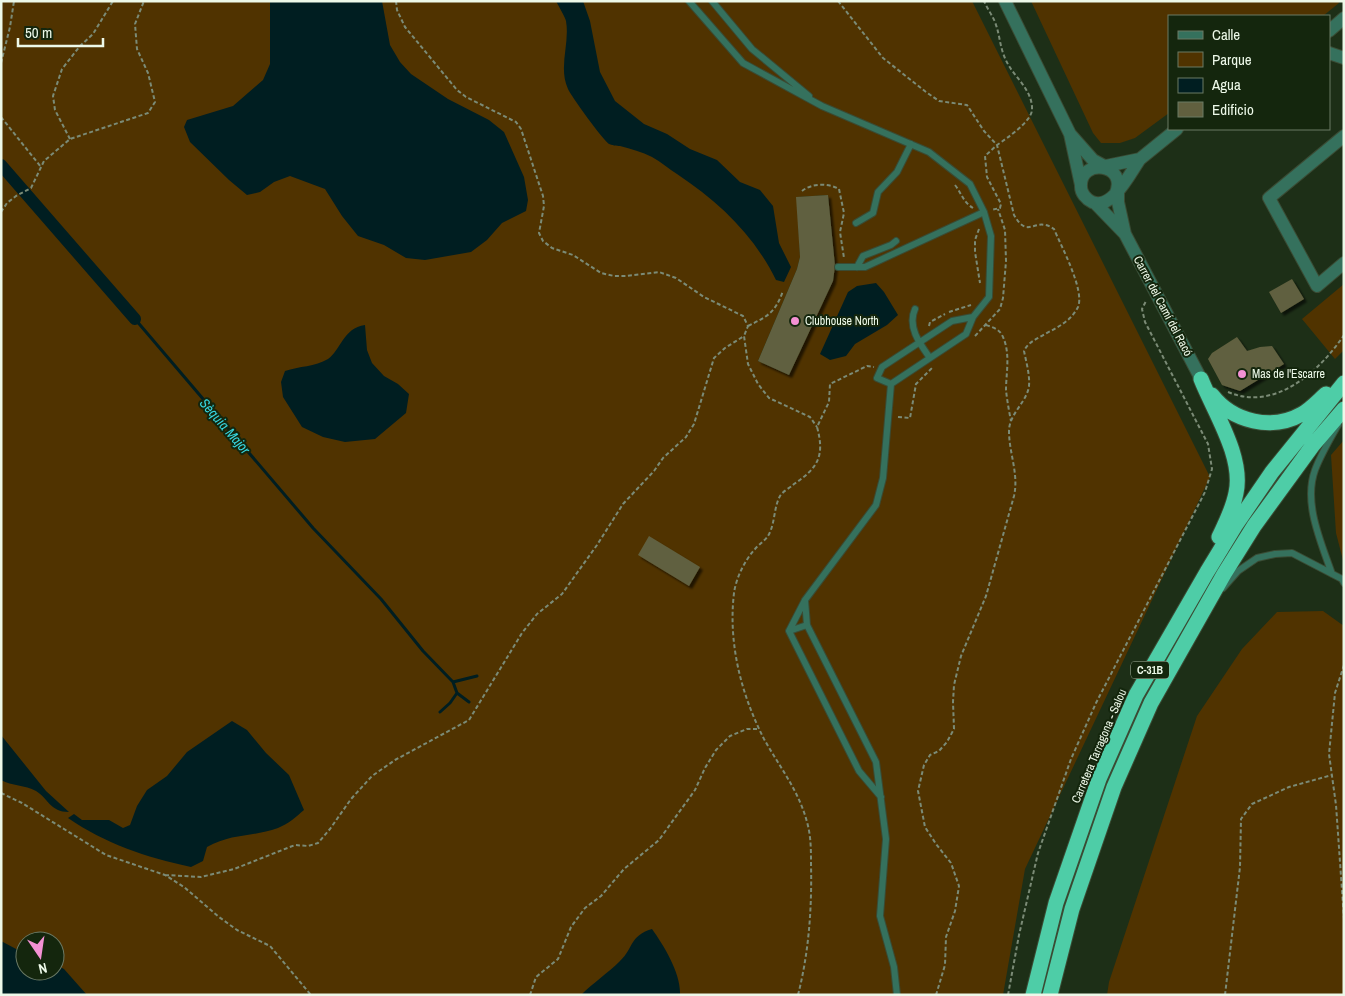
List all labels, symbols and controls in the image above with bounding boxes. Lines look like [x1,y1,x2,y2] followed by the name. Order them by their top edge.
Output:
[18,15,102,47] scale bar
[1168,15,1330,130] legend
[25,22,52,43] text: 50 m
[1212,24,1240,45] text: Calle
[1212,49,1252,70] text: Parque
[1211,74,1241,95] text: Agua
[1212,99,1254,120] text: Edificio
[1130,253,1196,359] street label: Carrer del Camí del Racó
[805,313,879,329] place label: Clubhouse North
[789,315,801,327] marker: Clubhouse North
[1252,366,1325,382] place label: Mas de l'Escarre
[1236,368,1248,380] marker: Mas de l'Escarre
[196,394,255,459] water label: Sèquia Major
[1131,662,1169,678] road number: C-31B
[1068,686,1130,806] street label: Carretera Tarragona - Salou
[15,931,65,981] north arrow
[37,959,49,978] text: N

